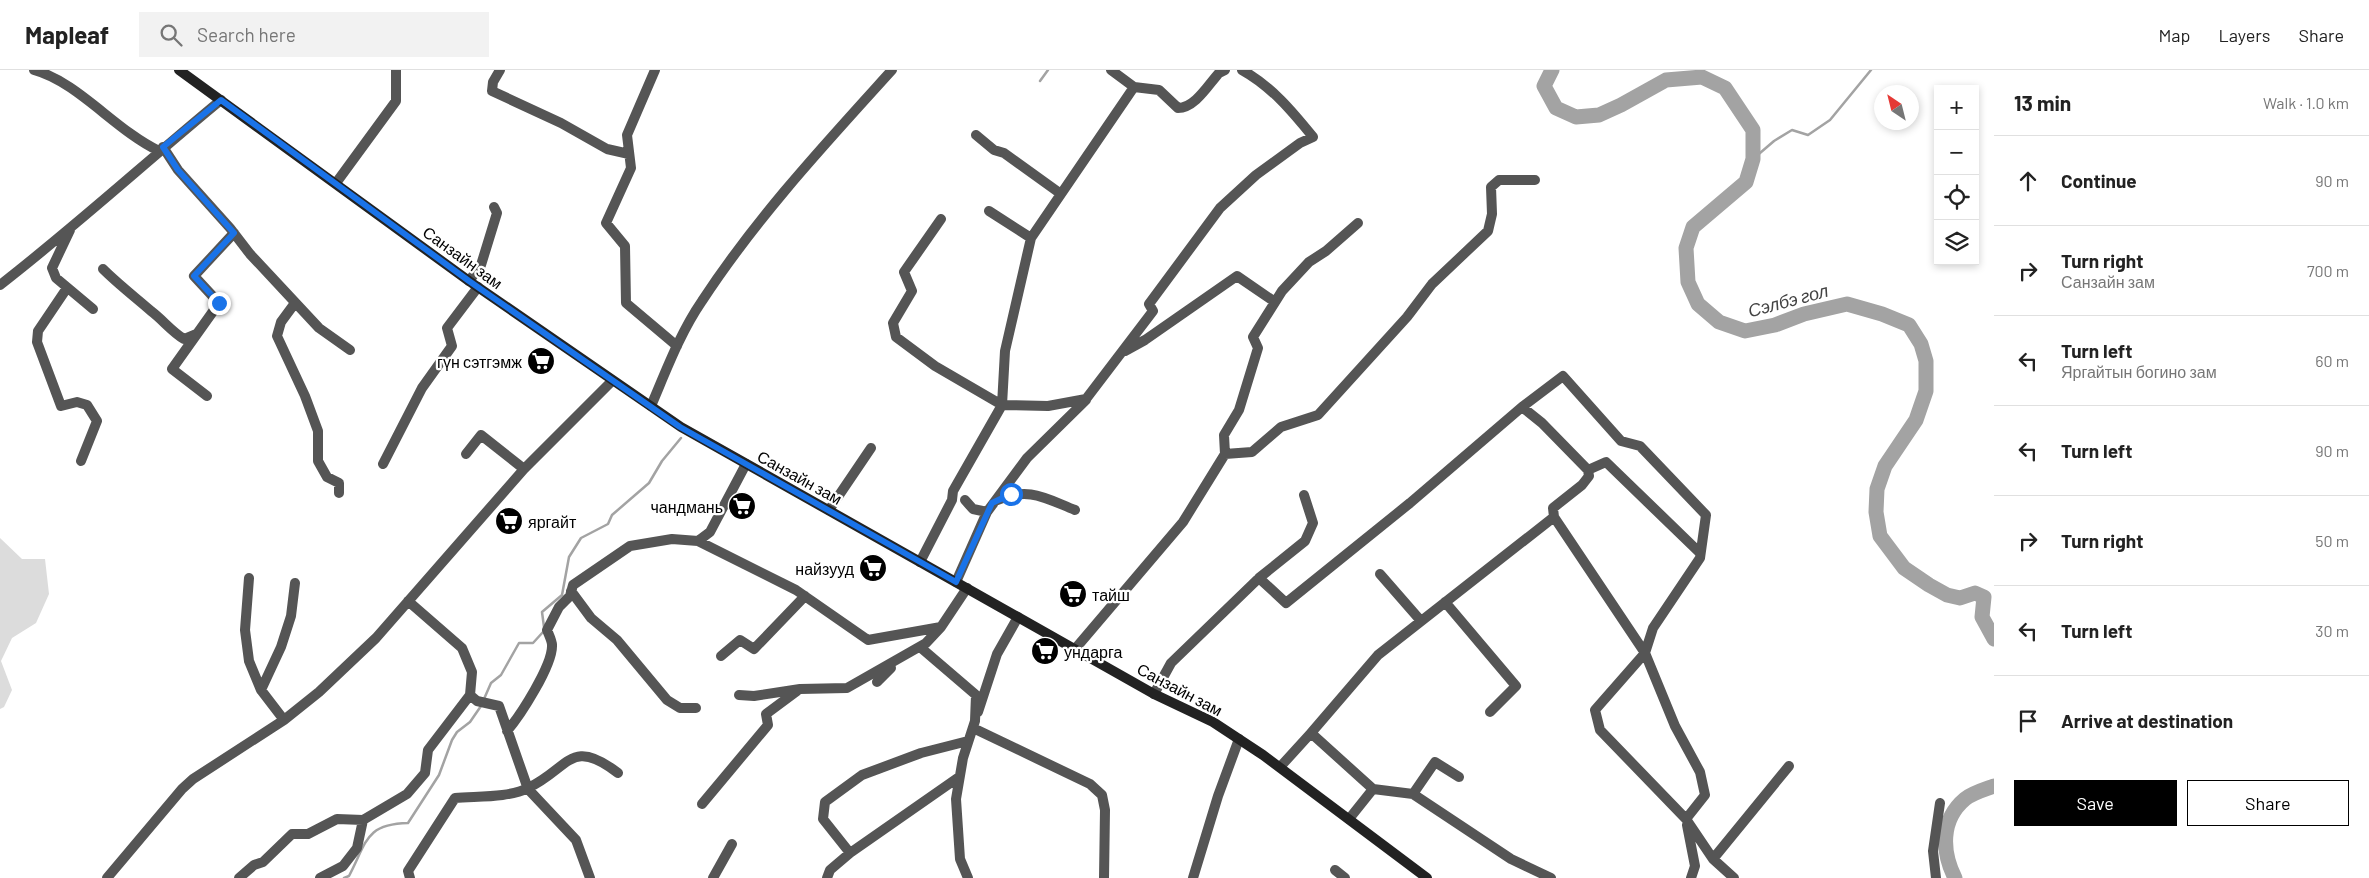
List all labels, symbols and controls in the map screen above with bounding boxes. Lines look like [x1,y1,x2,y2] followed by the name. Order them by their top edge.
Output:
[139,12,489,57] search box
[25,20,109,49] text: Mapleaf
[157,21,185,49] icon: search
[197,23,296,46] text: Search here
[2158,24,2190,46] text: Map
[2218,24,2271,46] text: Layers
[2299,24,2344,46] text: Share
[1874,85,1919,130] north arrow
[1934,85,1979,265] map controls
[1934,85,1979,130] button: +
[2014,90,2071,115] text: 13 min
[2263,93,2349,112] text: Walk · 1.0 km
[1934,130,1979,175] button: −
[2014,167,2042,195] icon: ahead
[2061,169,2137,192] text: Continue
[2315,171,2349,190] text: 90 m
[1934,175,1979,220] button: locate
[1934,220,1979,265] button: layers
[419,222,507,292] street label: Санзайн зам
[2061,249,2143,272] text: Turn right
[2014,257,2042,285] icon: right
[2307,261,2349,280] text: 700 m
[2061,272,2155,291] text: Санзайн зам
[1745,279,1831,321] water label: Сэлбэ гол
[208,292,231,315] route end
[2061,339,2132,362] text: Turn left
[526,346,556,376] supermarket icon: гүн сэтгэмж
[2014,347,2042,375] icon: left
[2315,351,2349,370] text: 60 m
[437,352,522,371] place label: гүн сэтгэмж
[2061,362,2217,381] text: Яргайтын богино зам
[2014,437,2042,465] icon: left
[2061,439,2132,462] text: Turn left
[2315,441,2349,460] text: 90 m
[754,446,846,508] street label: Санзайн зам
[1000,483,1023,506] route start
[727,491,757,521] supermarket icon: чандмань
[651,497,723,516] place label: чандмань
[494,506,524,536] supermarket icon: яргайт
[528,512,577,531] place label: яргайт
[2014,527,2042,555] icon: right
[2061,529,2143,552] text: Turn right
[2315,531,2349,550] text: 50 m
[858,553,888,583] supermarket icon: найзууд
[795,559,855,578] place label: найзууд
[1058,579,1088,609] supermarket icon: тайш
[1092,585,1130,604] place label: тайш
[2014,617,2042,645] icon: left
[2061,619,2132,642] text: Turn left
[2315,621,2349,640] text: 30 m
[1030,636,1060,666] supermarket icon: ундарга
[1064,642,1122,661] place label: ундарга
[1134,659,1226,719] street label: Санзайн зам
[2014,707,2042,735] icon: arrive
[2061,709,2233,732] text: Arrive at destination
[2014,780,2177,826] button: Save
[2187,780,2349,826] button: Share

